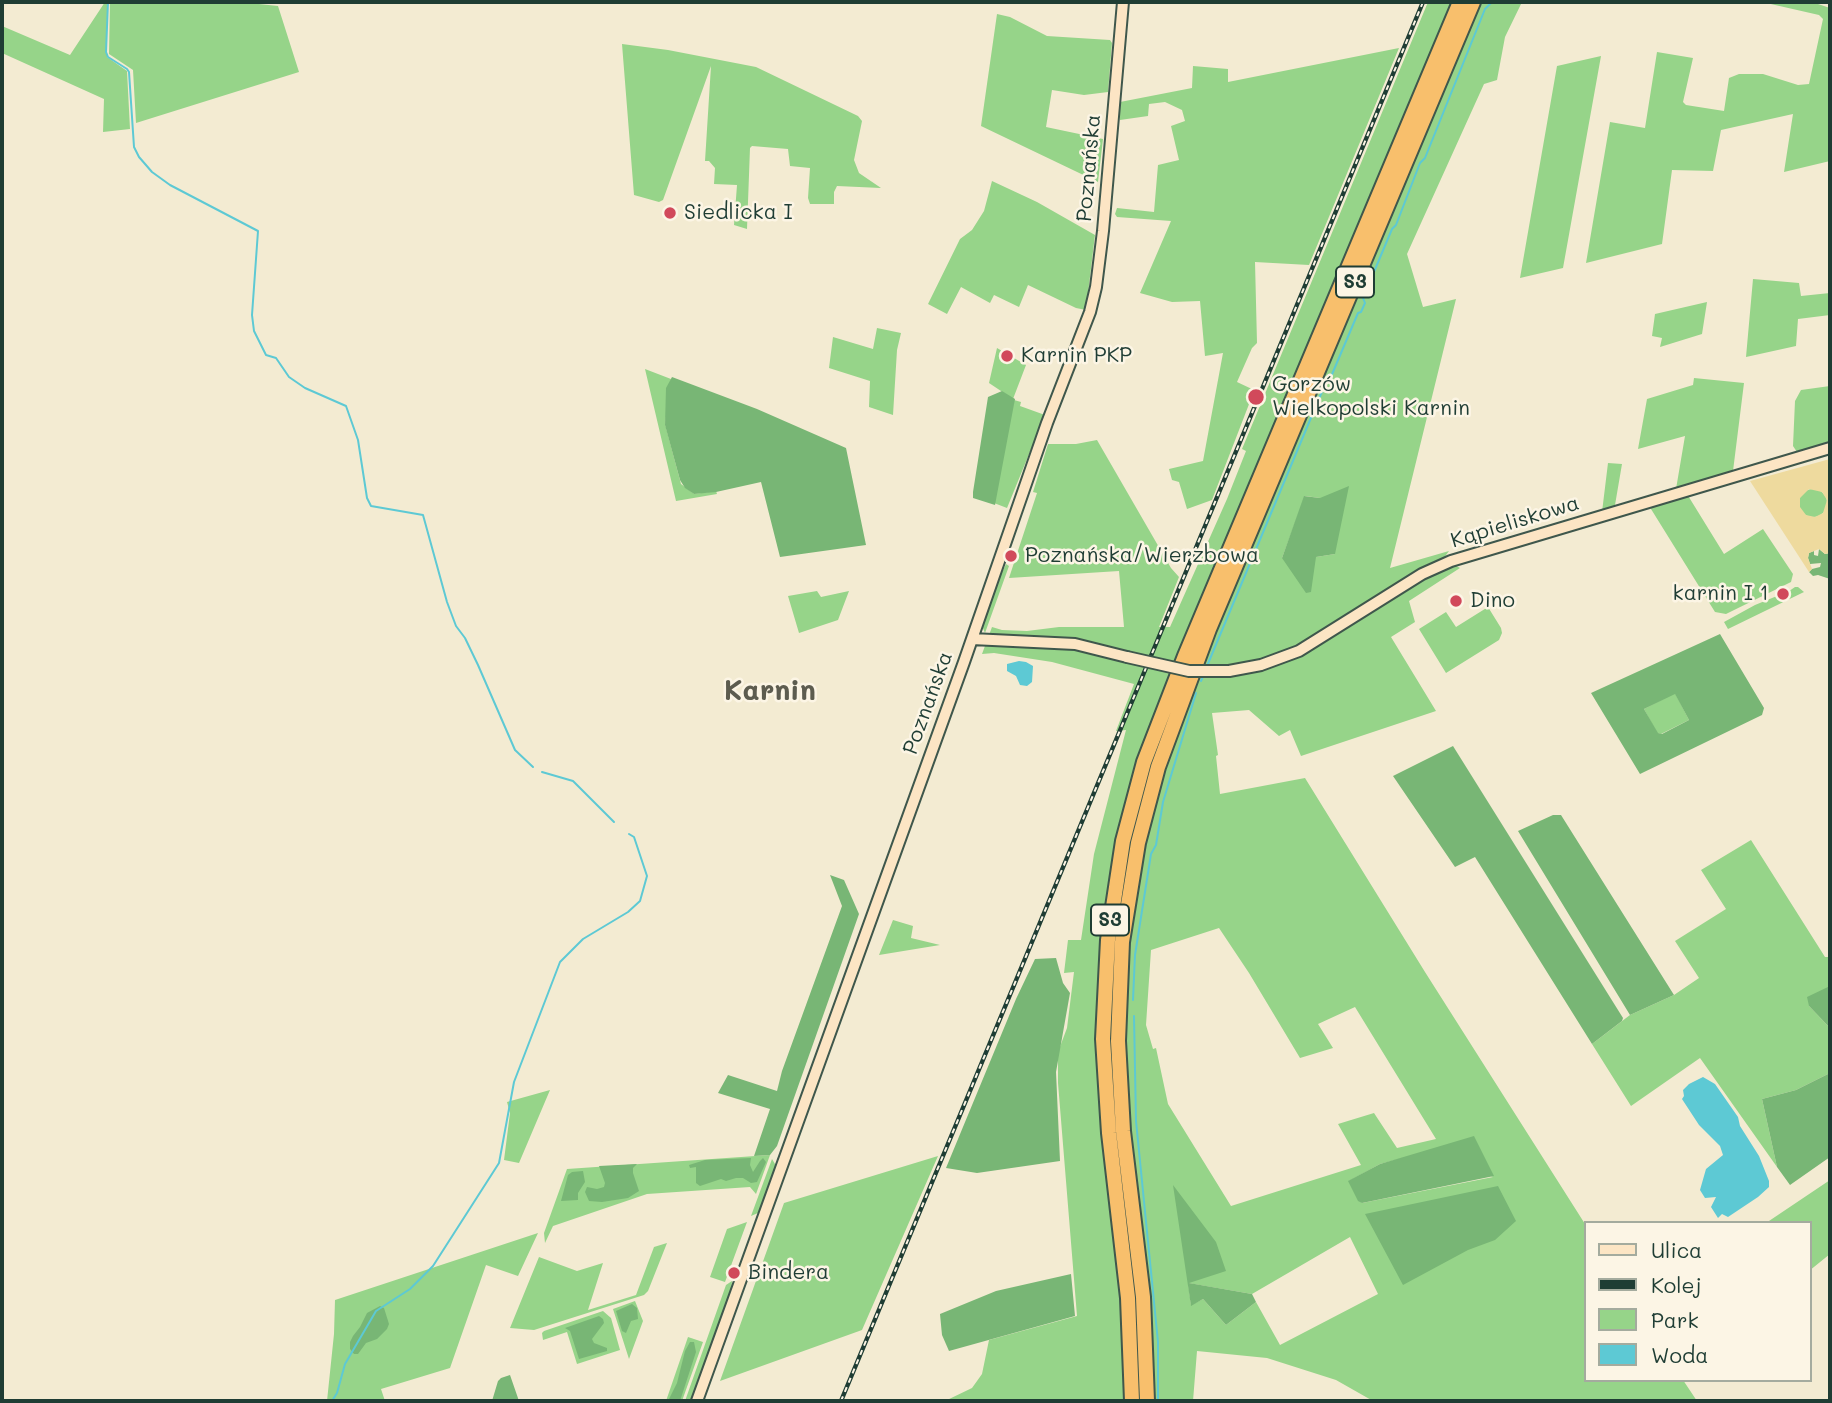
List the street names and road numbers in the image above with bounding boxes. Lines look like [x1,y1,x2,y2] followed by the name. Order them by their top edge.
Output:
[1072,113,1106,223] street label: Poznańska
[1336,266,1374,298] road number: S3
[1448,490,1582,554] street label: Kąpieliskowa
[898,648,958,758] street label: Poznańska
[1091,904,1129,936] road number: S3

